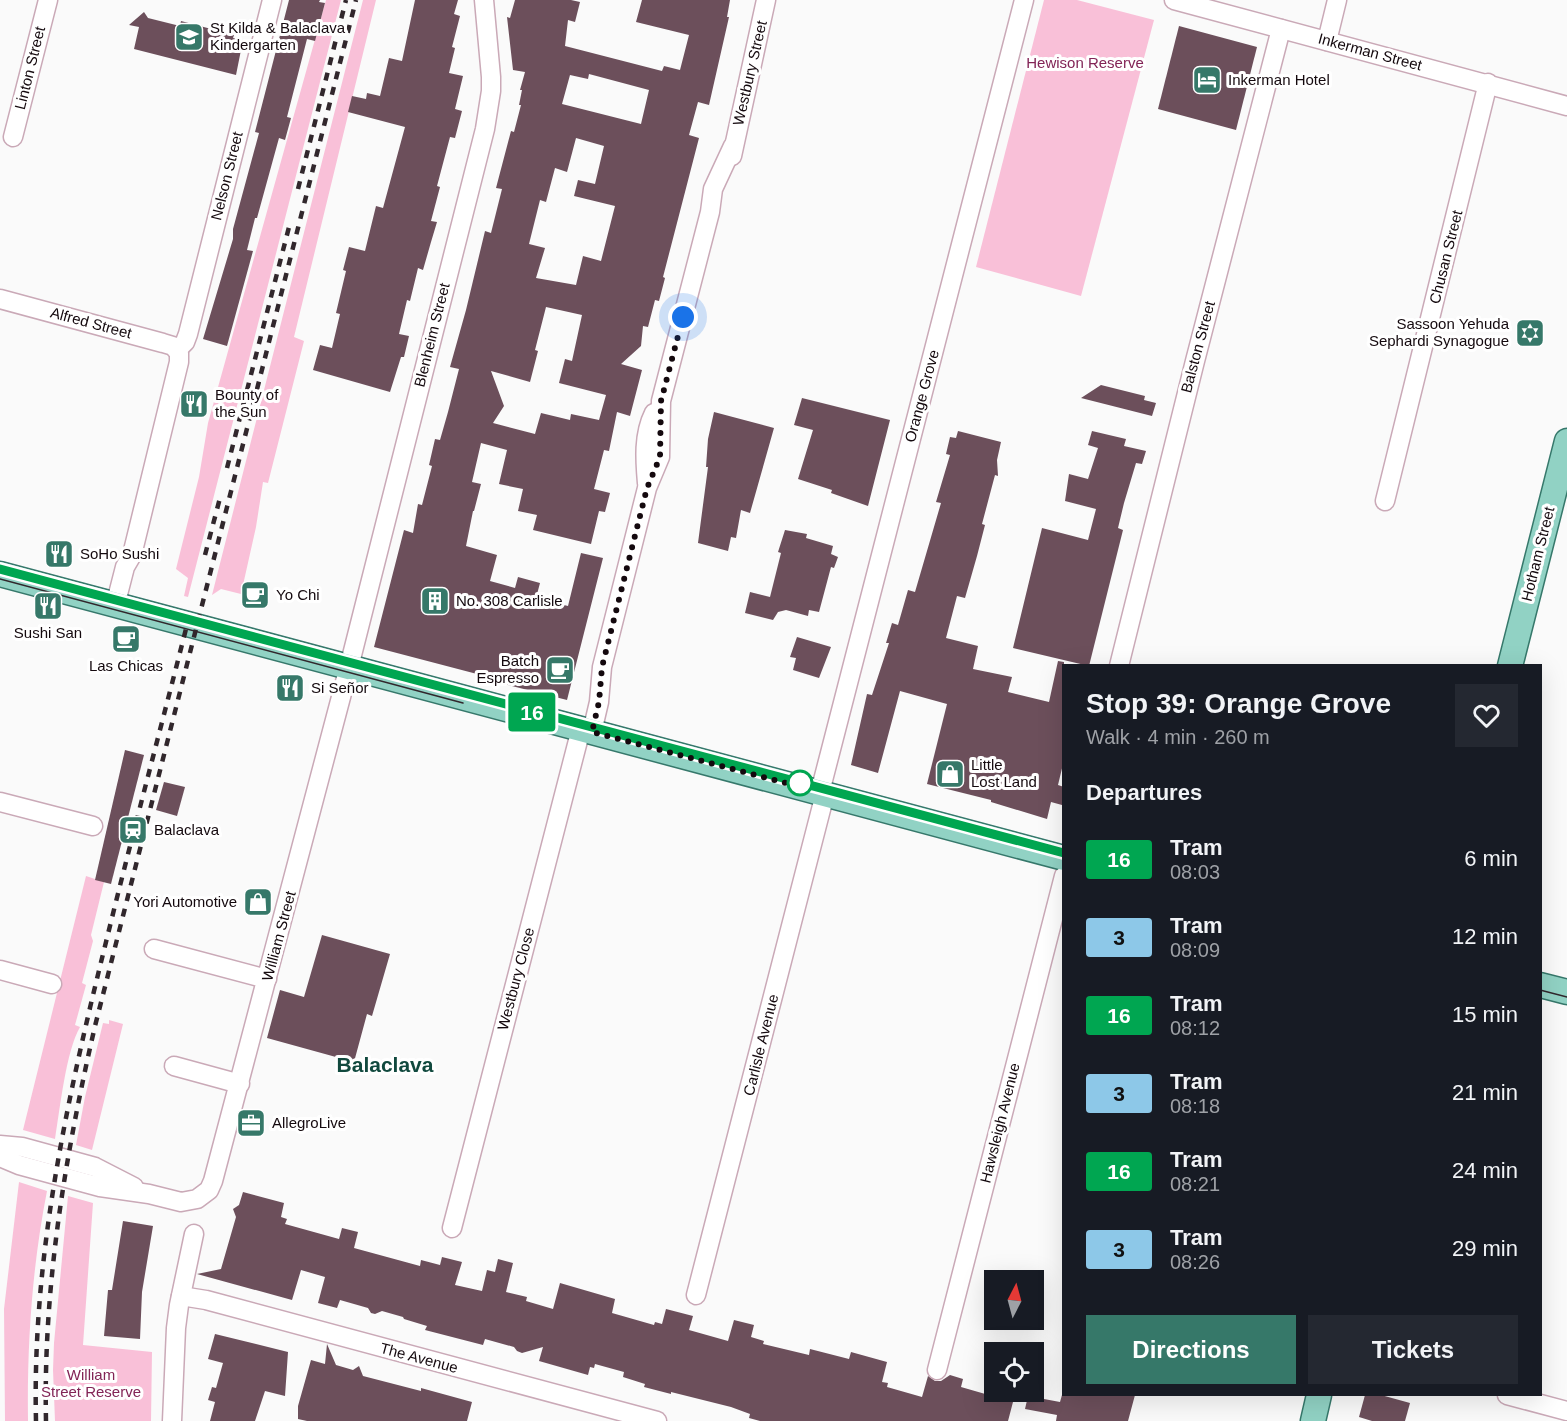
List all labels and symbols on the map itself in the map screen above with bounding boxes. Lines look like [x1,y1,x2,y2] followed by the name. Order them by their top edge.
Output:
[729,18,770,127] street label: Westbury Street
[210,19,346,53] place label: St Kilda & Balaclava Kindergarten
[173,21,205,53] school or university icon: St Kilda & Balaclava Kindergarten
[11,24,48,111] street label: Linton Street
[1316,29,1425,74] street label: Inkerman Street
[1026,54,1144,71] park label: Hewison Reserve
[1191,64,1223,96] hotel icon: Inkerman Hotel
[1228,71,1330,88] place label: Inkerman Hotel
[207,129,246,222] street label: Nelson Street
[1426,207,1466,305] street label: Chusan Street
[410,280,453,389] street label: Blenheim Street
[1177,298,1218,395] street label: Balston Street
[668,302,698,332] your location
[49,304,134,342] street label: Alfred Street
[1369,315,1510,349] place label: Sassoon Yehuda Sephardi Synagogue
[1514,317,1546,349] synagogue icon: Sassoon Yehuda Sephardi Synagogue
[901,348,942,444] street label: Orange Grove
[215,386,279,420] place label: Bounty of the Sun
[178,388,210,420] restaurant icon: Bounty of the Sun
[1518,504,1558,603] street label: Hotham Street
[43,538,75,570] restaurant icon: SoHo Sushi
[80,545,159,562] place label: SoHo Sushi
[239,579,271,611] cafe icon: Yo Chi
[419,585,451,617] building icon: No. 308 Carlisle
[276,586,320,603] place label: Yo Chi
[32,590,64,622] restaurant icon: Sushi San
[456,592,563,609] place label: No. 308 Carlisle
[110,623,142,655] cafe icon: Las Chicas
[14,624,82,641] place label: Sushi San
[476,652,539,686] place label: Batch Espresso
[544,654,576,686] cafe icon: Batch Espresso
[89,657,163,674] place label: Las Chicas
[274,672,306,704] restaurant icon: Si Señor
[311,679,369,696] place label: Si Señor
[505,692,559,732] line badge: 16
[971,756,1037,790] place label: Little Lost Land
[934,758,966,790] shop icon: Little Lost Land
[787,770,813,796] unlabelled marker
[117,814,149,846] station icon: Balaclava
[154,821,220,838] place label: Balaclava
[242,886,274,918] shop icon: Yori Automotive
[258,888,299,983] street label: William Street
[133,893,237,910] place label: Yori Automotive
[494,926,537,1032] street label: Westbury Close
[740,992,781,1097] street label: Carlisle Avenue
[337,1053,434,1076] district label: Balaclava
[976,1061,1023,1185] street label: Hawsleigh Avenue
[235,1107,267,1139] office icon: AllegroLive
[272,1114,346,1131] place label: AllegroLive
[984,1270,1044,1330] north arrow
[378,1339,460,1376] street label: The Avenue
[41,1366,141,1400] park label: William Street Reserve

